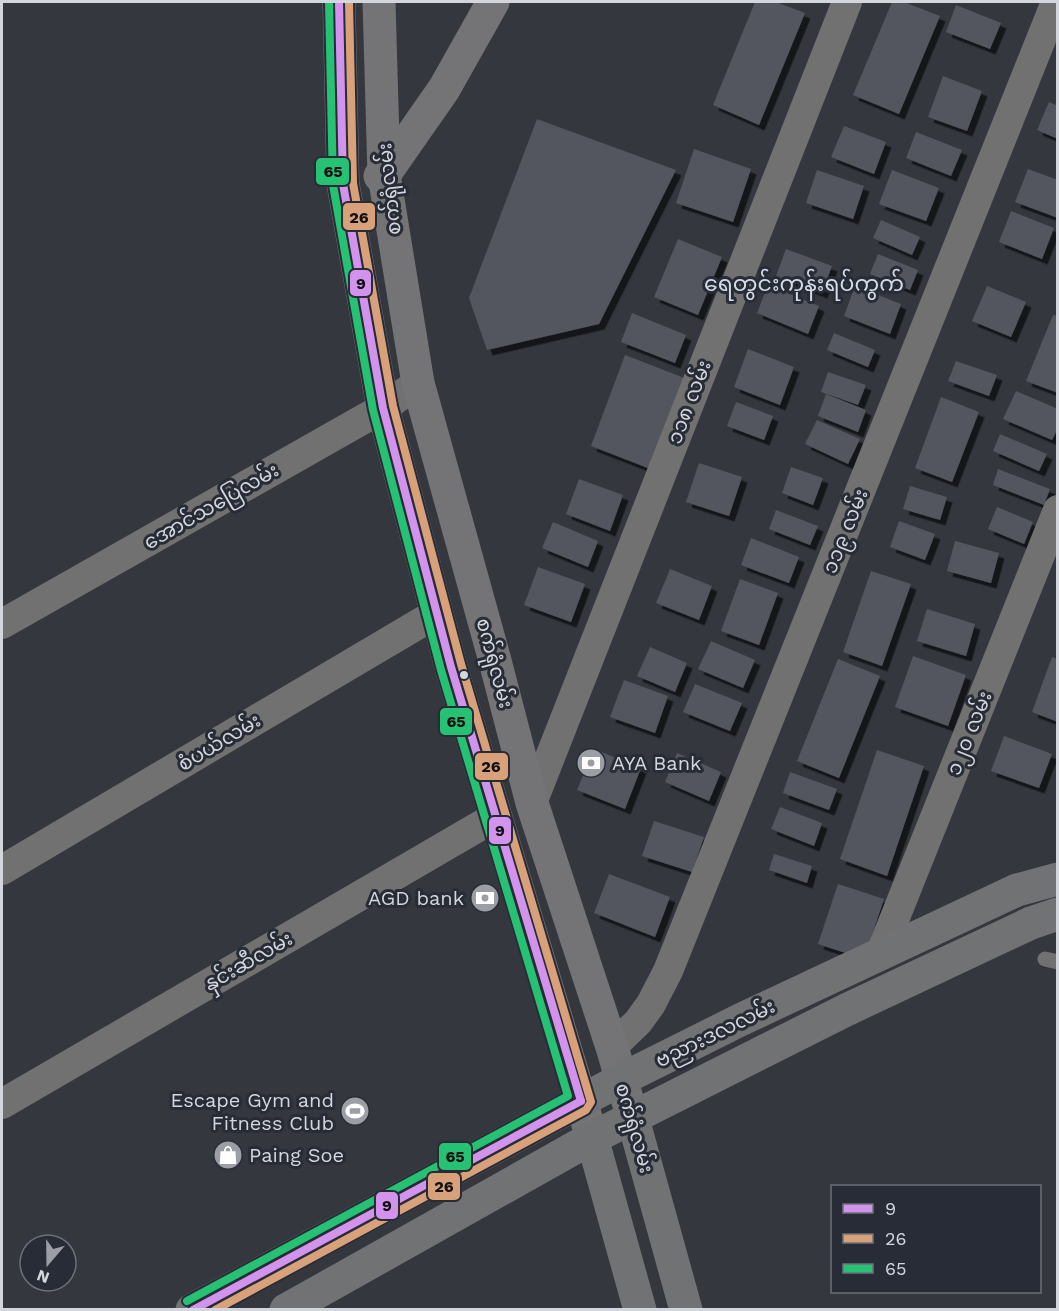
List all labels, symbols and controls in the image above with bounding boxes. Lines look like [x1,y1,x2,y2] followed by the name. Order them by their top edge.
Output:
[370,141,411,236] street label: စက်ရုံလမ်း
[315,157,350,186] line badge: 65
[323,162,343,181] text: 65
[342,202,376,231] line badge: 26
[349,208,369,227] text: 26
[704,268,904,301] district label: ရေတွင်းကုန်းရပ်ကွက်
[349,269,372,297] line badge: 9
[356,274,366,293] text: 9
[660,356,716,447] street label: ၁၁၈ လမ်း
[138,456,285,558] street label: အောင်သပြေလမ်း
[815,484,877,578] street label: ၁၁၉ လမ်း
[467,615,520,712] street label: စက်ရုံလမ်း
[458,669,470,681] unlabelled marker
[939,687,1000,780] street label: ၁၂၀ လမ်း
[172,706,265,776] street label: စံပယ်လမ်း
[439,707,473,736] line badge: 65
[446,712,466,731] text: 65
[575,747,607,779] bank icon: AYA Bank
[612,751,701,775] place label: AYA Bank
[474,752,509,781] line badge: 26
[481,757,501,776] text: 26
[488,816,512,845] line badge: 9
[495,821,505,840] text: 9
[469,882,501,914] bank icon: AGD bank
[368,886,464,910] place label: AGD bank
[199,924,299,1000] street label: နှင်းဆီလမ်း
[650,992,780,1076] street label: ဗညားဒလလမ်း
[606,1080,661,1177] street label: စက်ရုံလမ်း
[171,1088,334,1135] place label: Escape Gym and Fitness Club
[339,1095,371,1127] sports icon: Escape Gym and Fitness Club
[212,1139,244,1171] shop icon: Paing Soe
[438,1142,472,1171] line badge: 65
[249,1143,344,1167] place label: Paing Soe
[445,1147,465,1166] text: 65
[427,1172,461,1201] line badge: 26
[434,1177,454,1196] text: 26
[831,1185,1041,1293] legend
[375,1191,399,1220] line badge: 9
[382,1196,392,1215] text: 9
[885,1198,896,1219] text: 9
[885,1228,906,1249] text: 26
[18,1233,78,1293] north arrow
[885,1258,906,1279] text: 65
[34,1266,52,1288] text: N

